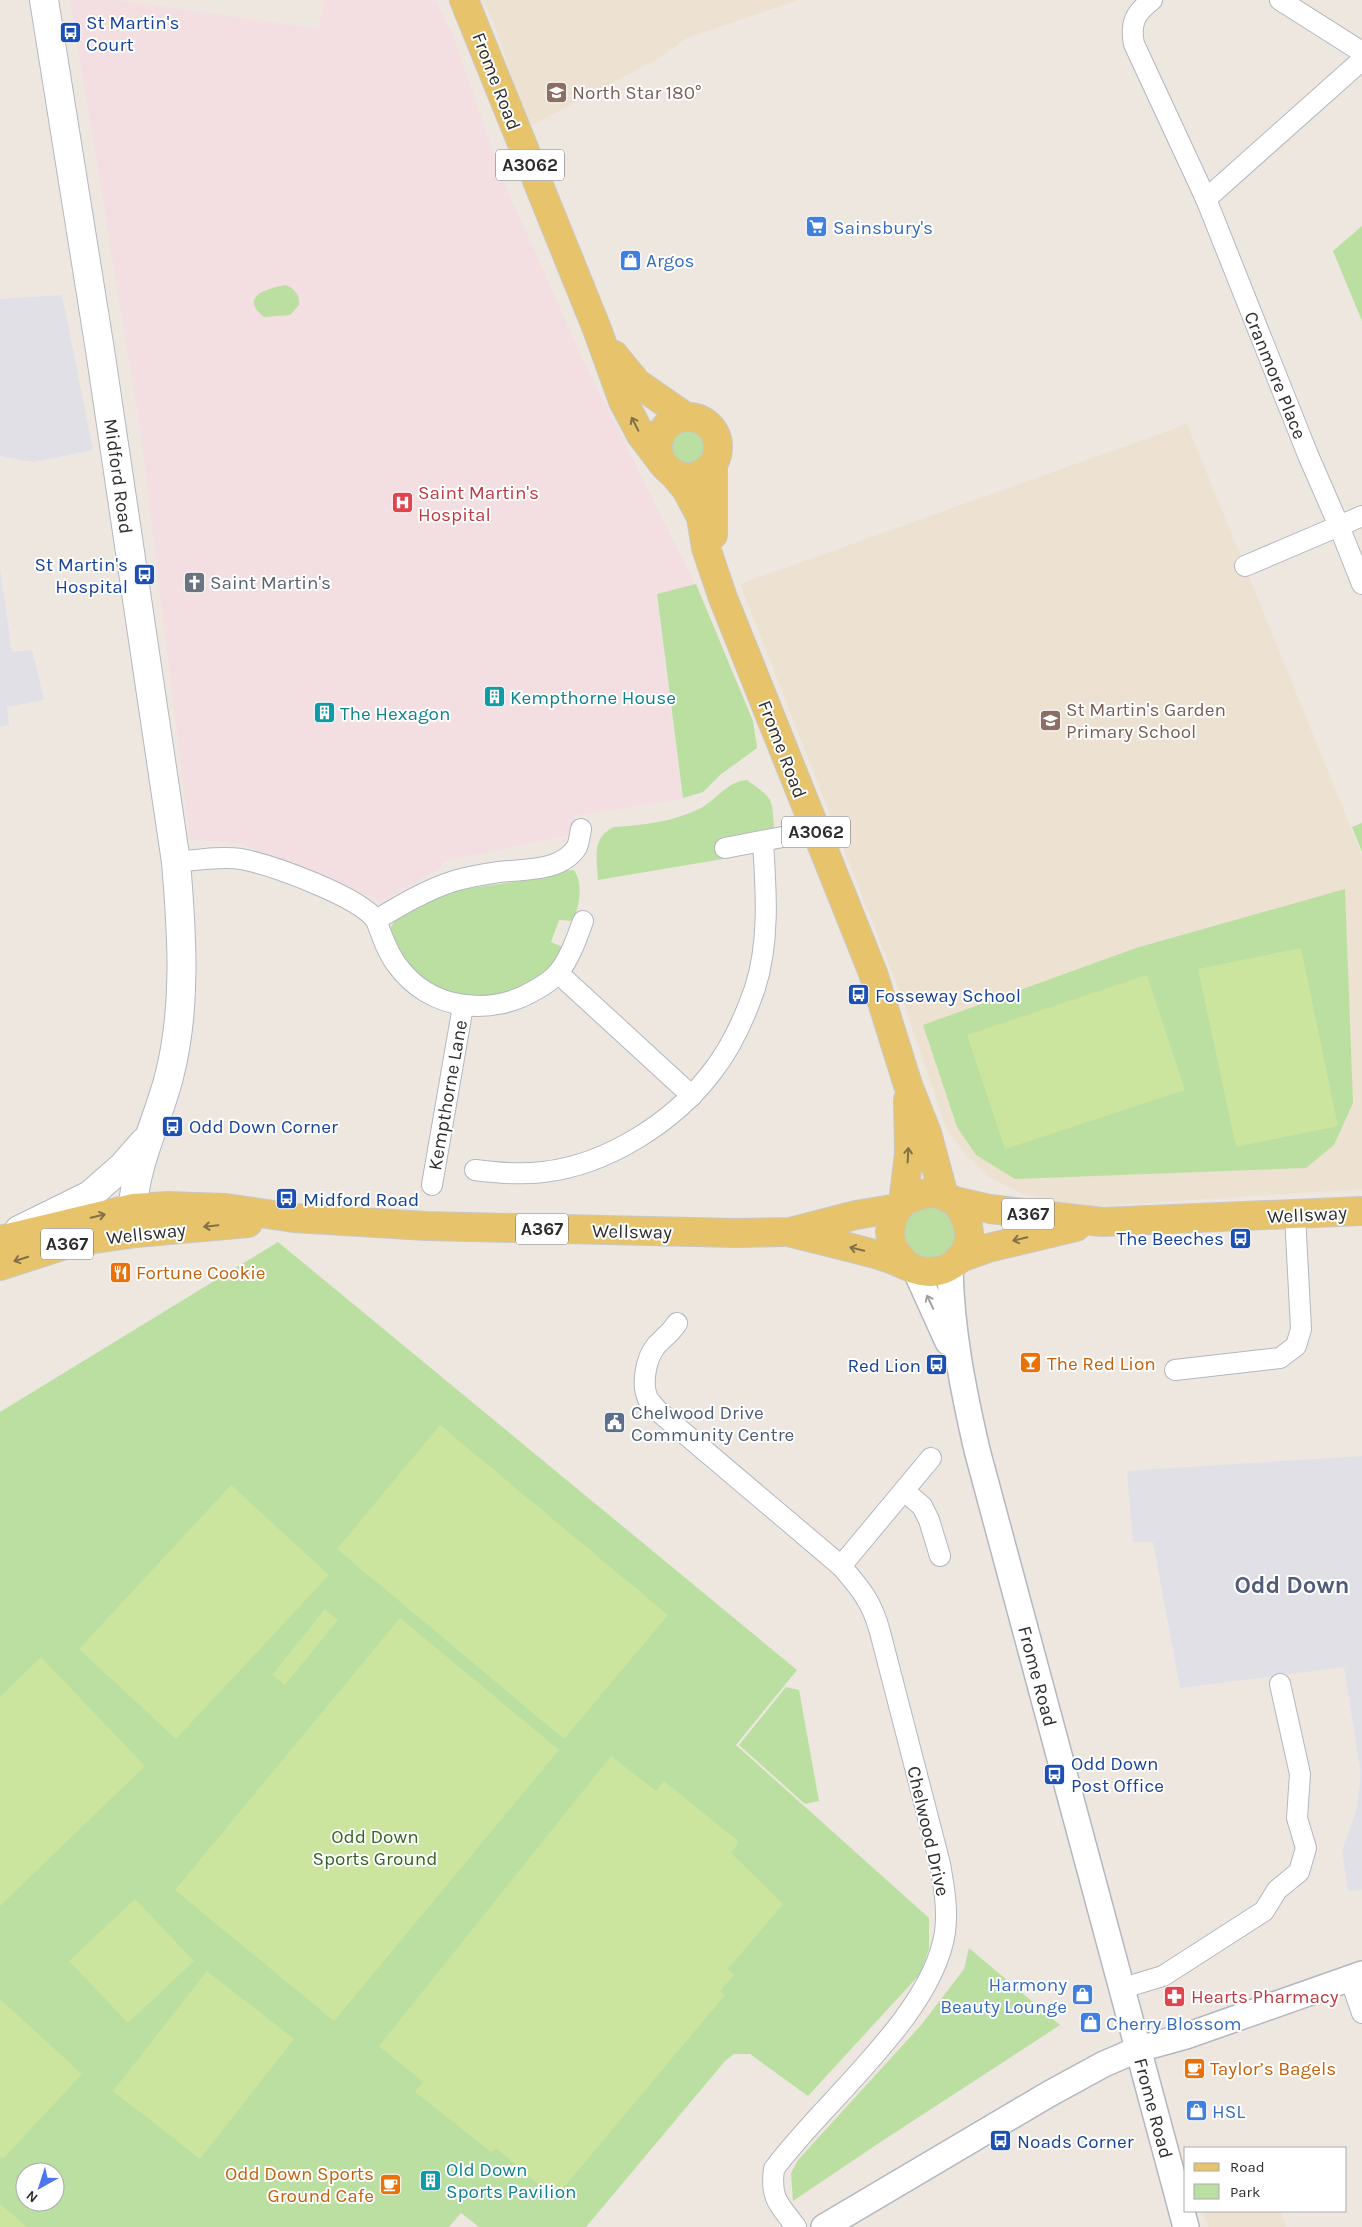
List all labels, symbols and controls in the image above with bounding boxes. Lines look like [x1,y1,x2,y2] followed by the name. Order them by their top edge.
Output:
[86,12,179,56] place label: St Martin's Court
[58,21,82,45] bus stop icon: St Martin's Court
[467,29,525,133] street label: Frome Road
[544,80,568,104] school or university icon: North Star 180°
[572,82,702,104] place label: North Star 180°
[496,150,564,180] road number: A3062
[805,215,829,239] supermarket icon: Sainsbury's
[833,217,933,239] place label: Sainsbury's
[618,248,642,272] shop icon: Argos
[646,250,695,272] place label: Argos
[1239,308,1311,442] street label: Cranmore Place
[99,417,137,535] street label: Midford Road
[630,417,640,432] one-way arrow
[418,482,539,526] place label: Saint Martin's Hospital
[390,491,414,515] hospital icon: Saint Martin's Hospital
[35,554,128,598] place label: St Martin's Hospital
[132,563,156,587] bus stop icon: St Martin's Hospital
[182,570,206,594] church icon: Saint Martin's
[210,572,331,594] place label: Saint Martin's
[482,685,506,709] building icon: Kempthorne House
[510,687,676,709] place label: Kempthorne House
[753,697,811,801] street label: Frome Road
[1066,699,1226,743] place label: St Martin's Garden Primary School
[312,701,336,725] building icon: The Hexagon
[340,703,450,725] place label: The Hexagon
[1038,708,1062,732] school or university icon: St Martin's Garden Primary School
[782,816,850,848] road number: A3062
[847,983,871,1007] bus stop icon: Fosseway School
[875,985,1021,1007] place label: Fosseway School
[424,1018,472,1172] street label: Kempthorne Lane
[161,1114,185,1138] bus stop icon: Odd Down Corner
[189,1116,338,1138] place label: Odd Down Corner
[903,1147,912,1163] one-way arrow
[275,1187,299,1211] bus stop icon: Midford Road
[303,1189,419,1211] place label: Midford Road
[1002,1198,1054,1230] road number: A367
[1267,1202,1348,1228] street label: Wellsway
[90,1211,106,1220] one-way arrow
[516,1214,568,1244] road number: A367
[105,1219,187,1249] street label: Wellsway
[592,1220,672,1244] street label: Wellsway
[203,1221,219,1231] one-way arrow
[1228,1226,1252,1250] bus stop icon: The Beeches
[41,1228,93,1260] road number: A367
[1116,1228,1224,1250] place label: The Beeches
[1013,1235,1029,1245] one-way arrow
[849,1244,865,1253] one-way arrow
[13,1255,29,1264] one-way arrow
[108,1260,132,1284] restaurant icon: Fortune Cookie
[136,1262,266,1284] place label: Fortune Cookie
[924,1295,934,1310] one-way arrow
[1019,1351,1043,1375] bar icon: The Red Lion
[925,1353,949,1377] bus stop icon: Red Lion
[1047,1353,1156,1375] place label: The Red Lion
[847,1355,921,1377] place label: Red Lion
[631,1402,794,1446] place label: Chelwood Drive Community Centre
[603,1411,627,1435] public building icon: Chelwood Drive Community Centre
[1234,1571,1350,1599] district label: Odd Down
[1013,1624,1061,1729] street label: Frome Road
[1071,1753,1164,1797] place label: Odd Down Post Office
[1043,1762,1067,1786] bus stop icon: Odd Down Post Office
[902,1764,954,1898] street label: Chelwood Drive
[312,1826,438,1870] park label: Odd Down Sports Ground
[940,1974,1067,2018] place label: Harmony Beauty Lounge
[1071,1983,1095,2007] shop icon: Harmony Beauty Lounge
[1163,1984,1187,2008] pharmacy icon: Hearts Pharmacy
[1191,1986,1339,2008] place label: Hearts Pharmacy
[1078,2011,1102,2035] shop icon: Cherry Blossom
[1106,2013,1242,2035] place label: Cherry Blossom
[1129,2056,1177,2161] street label: Frome Road
[1182,2056,1206,2080] cafe icon: Taylor’s Bagels
[1210,2058,1336,2080] place label: Taylor’s Bagels
[1184,2099,1208,2123] shop icon: HSL
[1212,2101,1245,2123] place label: HSL
[989,2129,1013,2153] bus stop icon: Noads Corner
[1017,2131,1134,2153] place label: Noads Corner
[1184,2147,1347,2212] legend
[1230,2158,1265,2176] text: Road
[446,2159,577,2203] place label: Old Down Sports Pavilion
[15,2162,65,2212] north arrow
[225,2163,374,2207] place label: Odd Down Sports Ground Cafe
[418,2168,442,2192] building icon: Old Down Sports Pavilion
[378,2172,402,2196] cafe icon: Odd Down Sports Ground Cafe
[1230,2183,1260,2201] text: Park
[23,2187,41,2206] text: N

